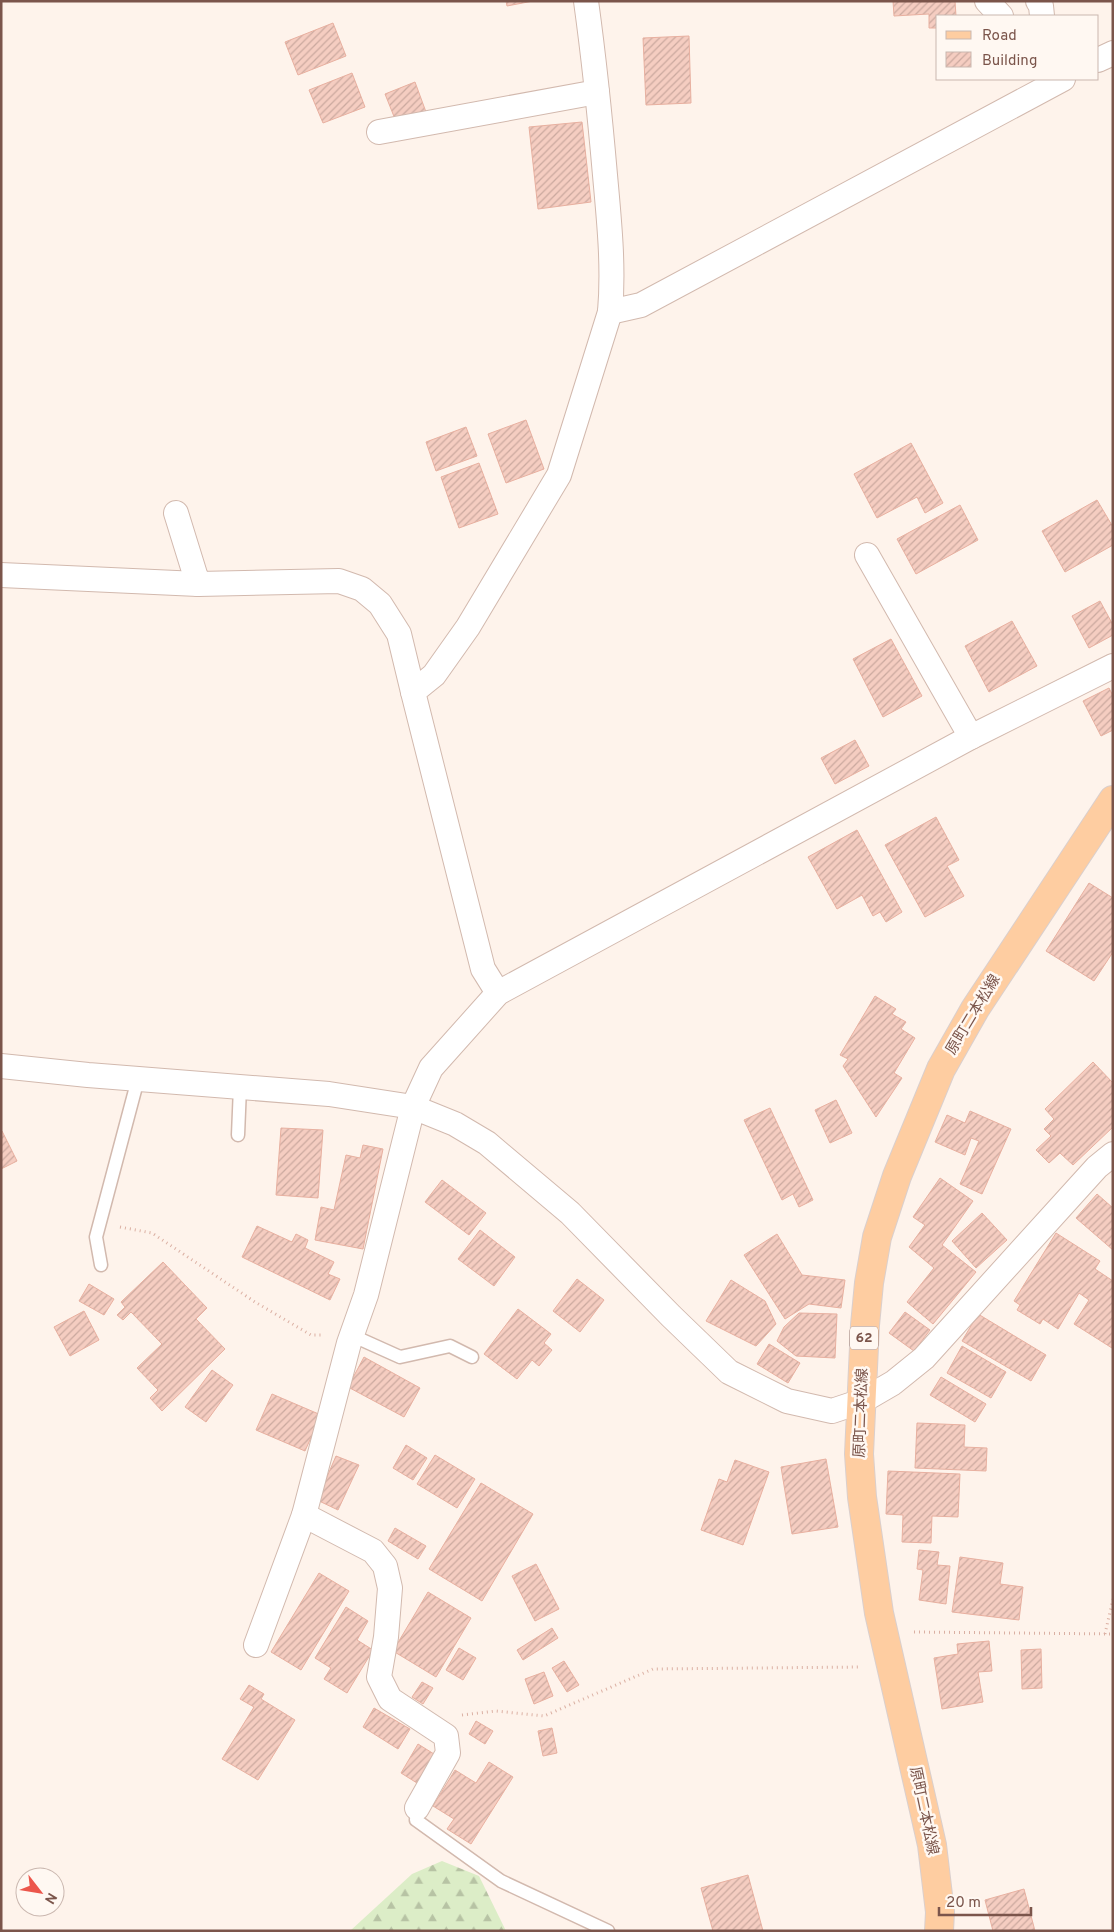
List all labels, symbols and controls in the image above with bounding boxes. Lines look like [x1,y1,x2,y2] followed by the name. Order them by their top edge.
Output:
[936,15,1099,80] legend
[982,27,1017,46] text: Road
[982,52,1037,71] text: Building
[943,972,1005,1058] street label: 原町二本松線
[850,1326,878,1350] road number: 62
[851,1368,873,1458] street label: 原町二本松線
[904,1765,942,1857] street label: 原町二本松線
[15,1867,65,1917] north arrow
[939,1884,1032,1916] scale bar
[40,1889,60,1907] text: N
[946,1894,981,1913] text: 20 m

